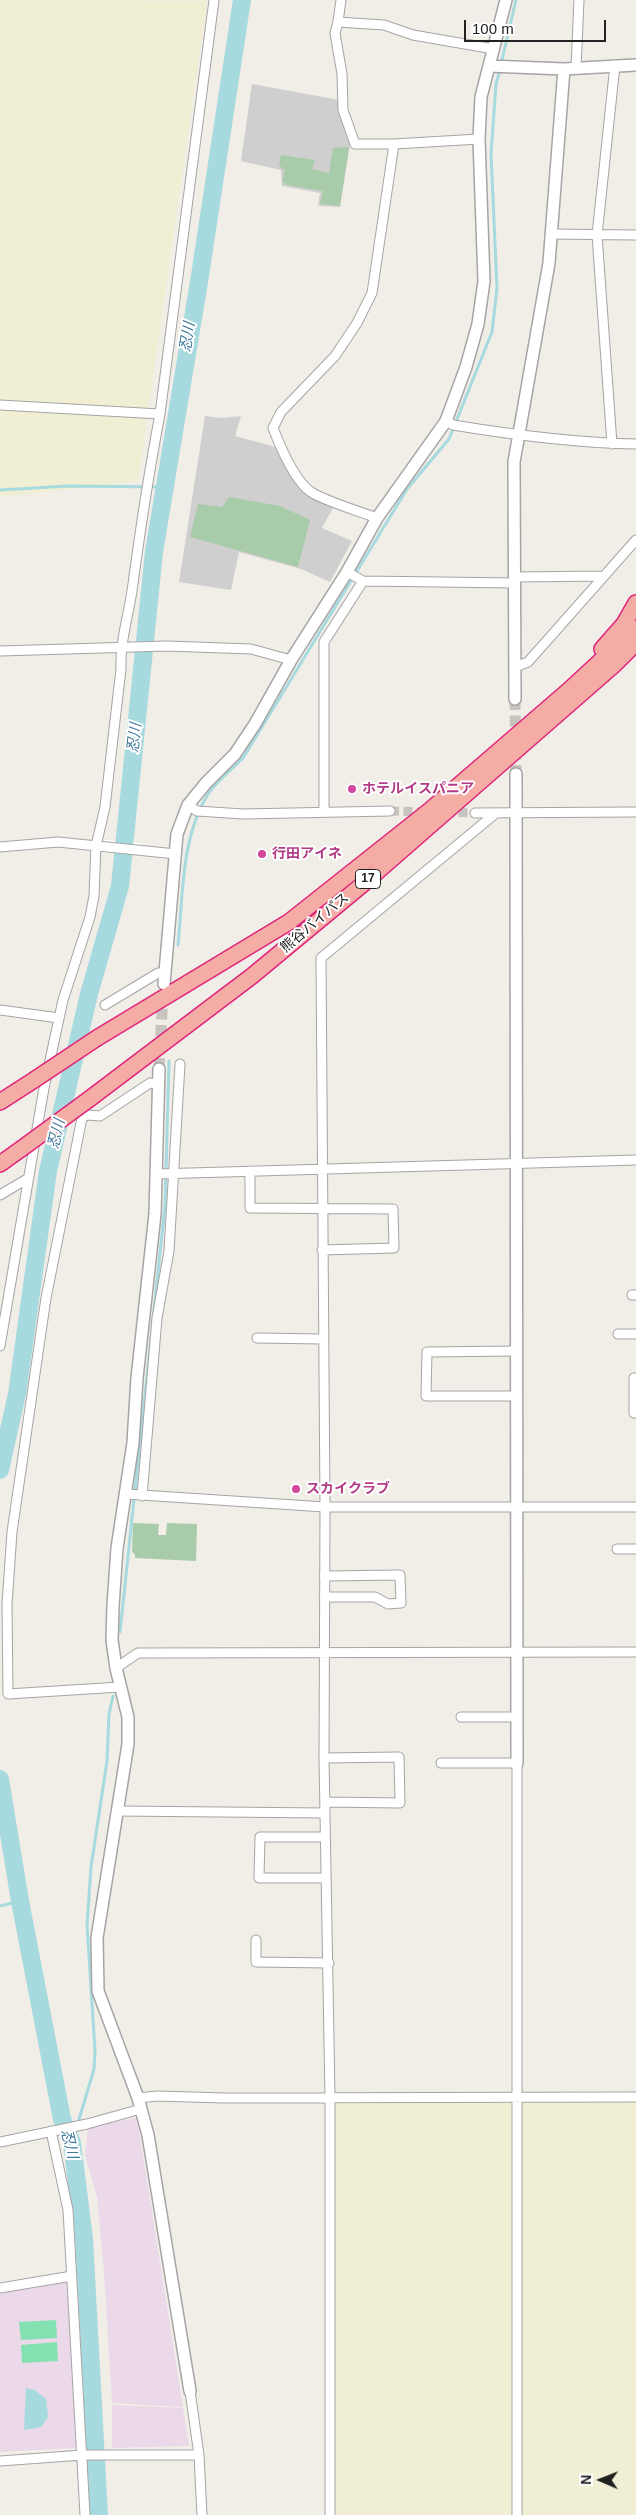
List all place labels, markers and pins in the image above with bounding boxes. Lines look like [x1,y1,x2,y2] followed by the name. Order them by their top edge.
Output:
[362,781,474,797] place label: ホテルイスパニア
[346,783,358,795] marker: ホテルイスパニア
[272,846,342,862] place label: 行田アイネ
[256,848,268,860] marker: 行田アイネ
[306,1481,390,1497] place label: スカイクラブ
[290,1483,302,1495] marker: スカイクラブ

